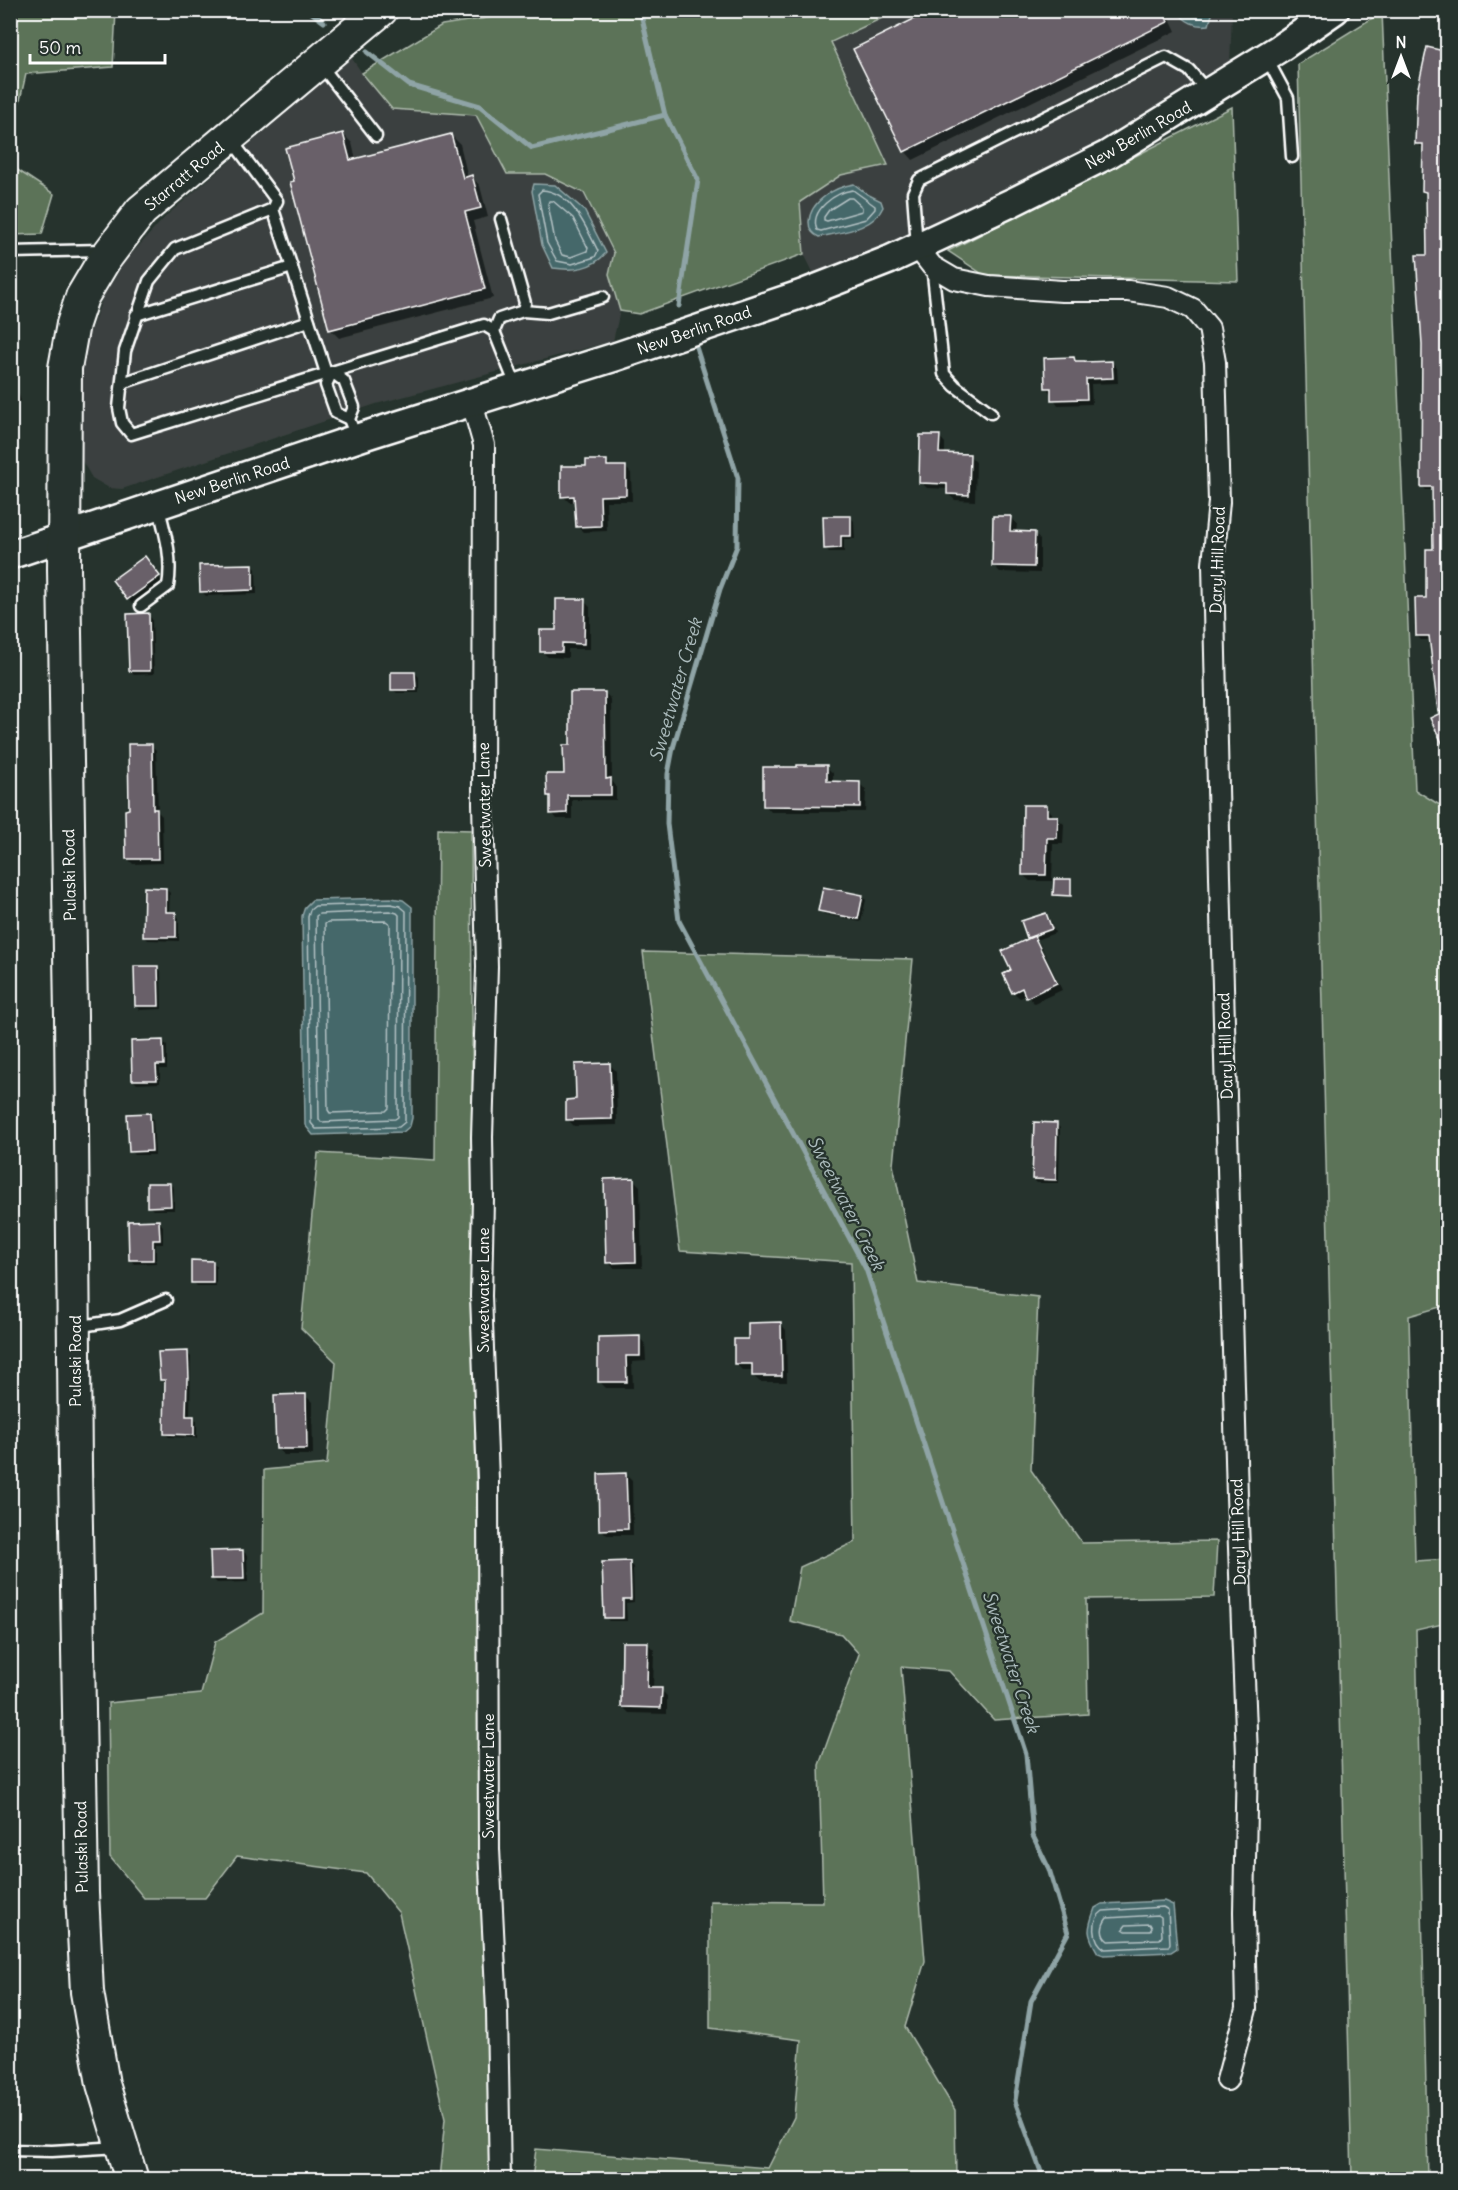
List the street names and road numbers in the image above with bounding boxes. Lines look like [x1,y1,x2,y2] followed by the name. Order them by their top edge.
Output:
[1081,97,1195,173] street label: New Berlin Road
[140,137,228,215] street label: Starratt Road
[634,301,754,359] street label: New Berlin Road
[172,452,292,508] street label: New Berlin Road
[1205,506,1229,614] street label: Daryl Hill Road
[473,742,495,868] street label: Sweetwater Lane
[58,829,80,921] street label: Pulaski Road
[1213,992,1237,1100] street label: Daryl Hill Road
[473,1227,493,1353] street label: Sweetwater Lane
[65,1315,85,1407] street label: Pulaski Road
[1226,1478,1250,1586] street label: Daryl Hill Road
[478,1713,498,1839] street label: Sweetwater Lane
[70,1801,92,1893] street label: Pulaski Road

